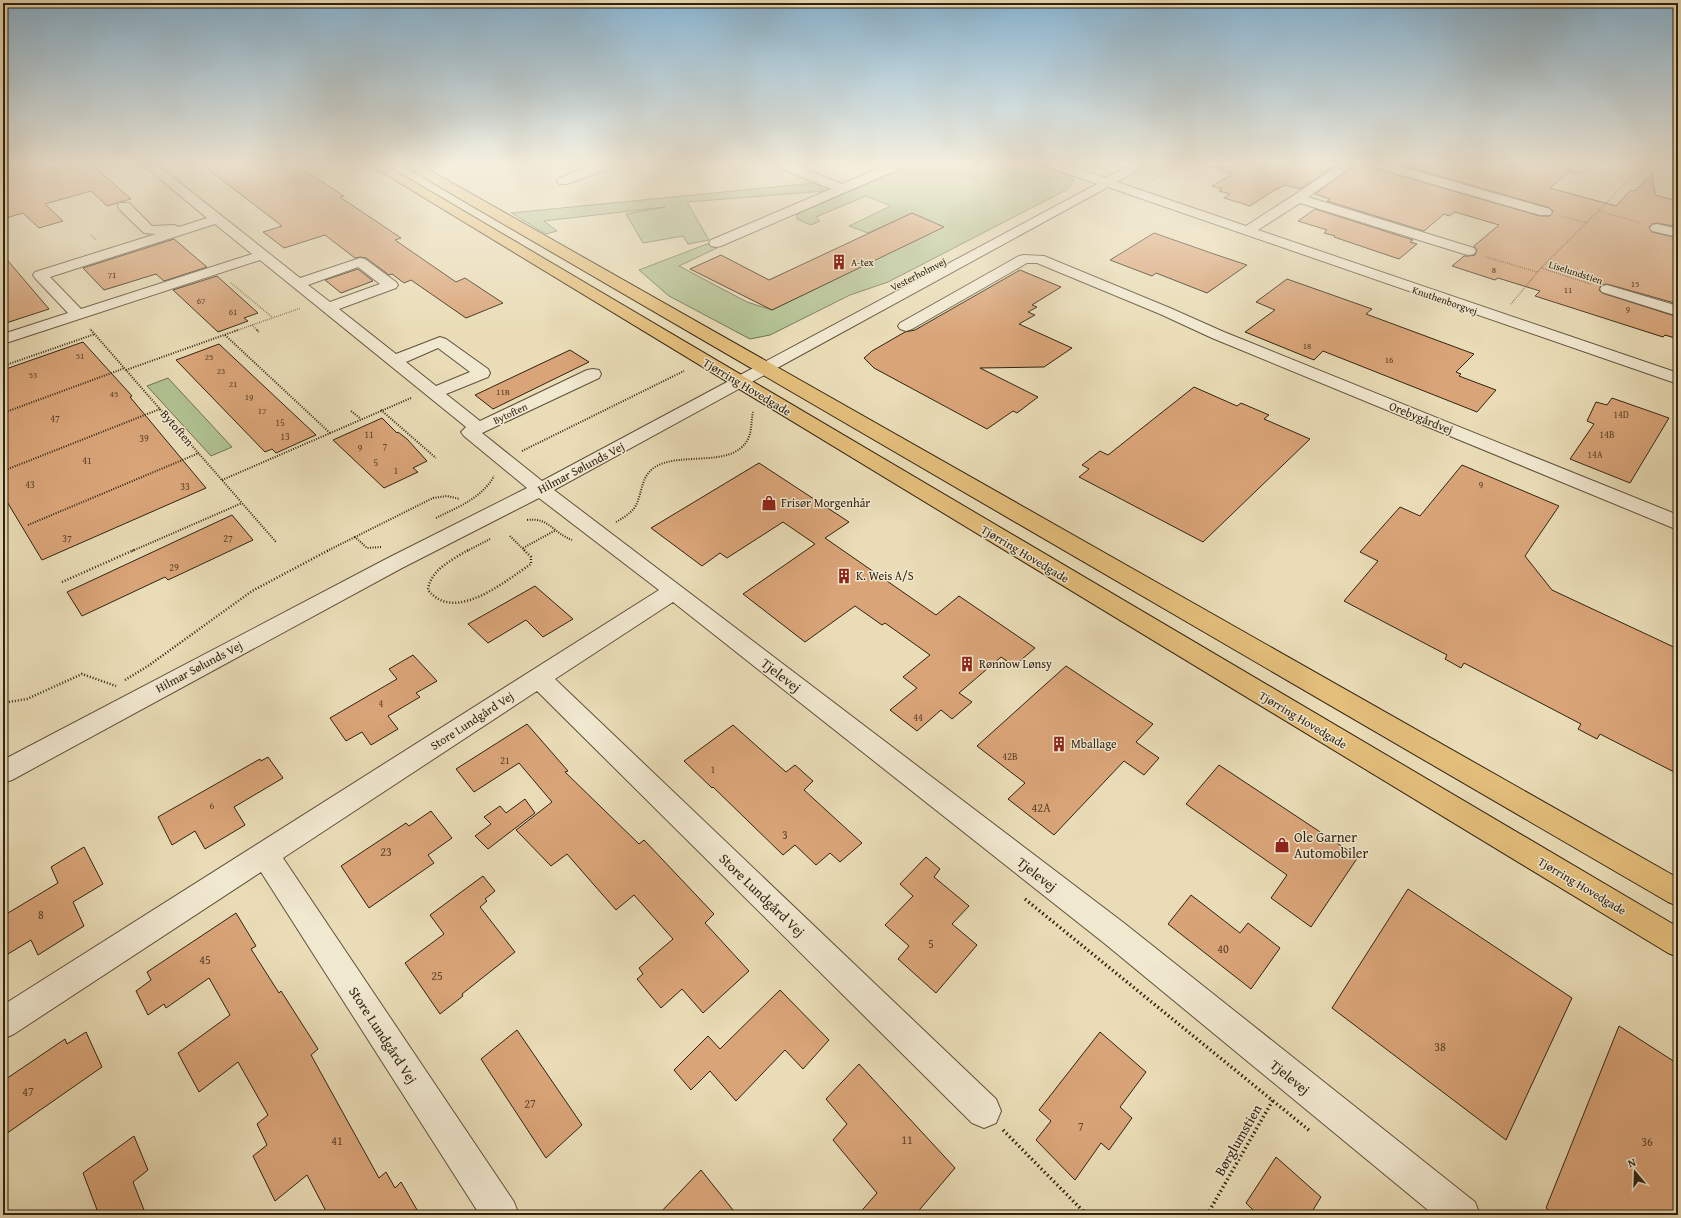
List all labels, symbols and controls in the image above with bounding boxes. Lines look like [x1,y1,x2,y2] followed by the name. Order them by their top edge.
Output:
[830,253,848,271] building icon: A-tex
[888,254,949,295] street label: Vesterholmvej
[851,255,875,270] place label: A-tex
[1547,257,1605,288] street label: Liselundstien
[1492,263,1496,276] house number: 8
[108,268,116,281] house number: 71
[1631,277,1639,290] house number: 15
[1410,282,1480,319] street label: Knuthenborgvej
[1564,283,1572,296] house number: 11
[197,294,205,307] house number: 67
[1626,302,1630,315] house number: 9
[229,305,237,318] house number: 61
[1303,339,1311,352] house number: 18
[76,349,84,362] house number: 51
[205,350,213,363] house number: 25
[1385,353,1393,366] house number: 16
[700,354,795,420] street label: Tjørring Hovedgade
[217,364,225,377] house number: 23
[29,368,37,381] house number: 53
[229,377,237,390] house number: 21
[496,385,510,398] house number: 11B
[110,387,118,400] house number: 45
[245,390,253,403] house number: 19
[1387,397,1456,438] street label: Orebygårdvej
[491,399,530,428] street label: Bytoften
[258,404,266,417] house number: 17
[157,406,198,450] street label: Bytoften
[1613,407,1629,422] house number: 14D
[50,411,60,426] house number: 47
[275,415,285,430] house number: 15
[364,427,374,442] house number: 11
[1599,427,1615,442] house number: 14B
[280,429,290,444] house number: 13
[139,431,149,446] house number: 39
[534,437,627,498] street label: Hilmar Sølunds Vej
[383,439,388,454] house number: 7
[358,441,363,456] house number: 9
[1587,447,1603,462] house number: 14A
[82,453,92,468] house number: 41
[374,455,379,470] house number: 5
[394,463,399,478] house number: 1
[25,477,35,492] house number: 43
[1479,478,1484,493] house number: 9
[180,479,190,494] house number: 33
[760,494,778,512] shop icon: Frisør Morgenhår
[781,494,870,511] place label: Frisør Morgenhår
[978,521,1073,587] street label: Tjørring Hovedgade
[62,531,72,546] house number: 37
[223,531,233,546] house number: 27
[169,560,179,575] house number: 29
[835,567,853,585] building icon: K. Weis A/S
[856,567,914,584] place label: K. Weis A/S
[152,636,245,697] street label: Hilmar Sølunds Vej
[757,653,805,697] street label: Tjelevej
[958,655,976,673] building icon: Rønnow Lønsy
[979,655,1052,672] place label: Rønnow Lønsy
[427,687,517,754] street label: Store Lundgård Vej
[1256,687,1351,753] street label: Tjørring Hovedgade
[379,696,384,711] house number: 4
[913,710,923,725] house number: 44
[1050,735,1068,753] building icon: Mballage
[1071,735,1117,752] place label: Mballage
[1002,749,1018,764] house number: 42B
[500,753,510,768] house number: 21
[711,762,716,777] house number: 1
[210,798,215,813] house number: 6
[1032,799,1051,816] house number: 42A
[782,826,788,843] house number: 3
[1294,827,1368,863] place label: Ole Garner Automobiler
[1273,836,1291,854] shop icon: Ole Garner Automobiler
[380,843,392,860] house number: 23
[715,849,809,941] street label: Store Lundgård Vej
[1013,852,1061,896] street label: Tjelevej
[1535,853,1630,919] street label: Tjørring Hovedgade
[38,906,44,923] house number: 8
[928,935,934,952] house number: 5
[1217,940,1229,957] house number: 40
[199,951,211,968] house number: 45
[431,967,443,984] house number: 25
[344,982,422,1088] street label: Store Lundgård Vej
[1434,1038,1446,1055] house number: 38
[1266,1055,1314,1099] street label: Tjelevej
[22,1083,34,1100] house number: 47
[524,1095,536,1112] house number: 27
[1209,1100,1267,1179] street label: Børglumstien
[1078,1118,1084,1135] house number: 7
[901,1131,913,1148] house number: 11
[331,1132,343,1149] house number: 41
[1641,1133,1653,1150] house number: 36
[1615,1152,1655,1192] north arrow
[1626,1154,1638,1171] text: N

